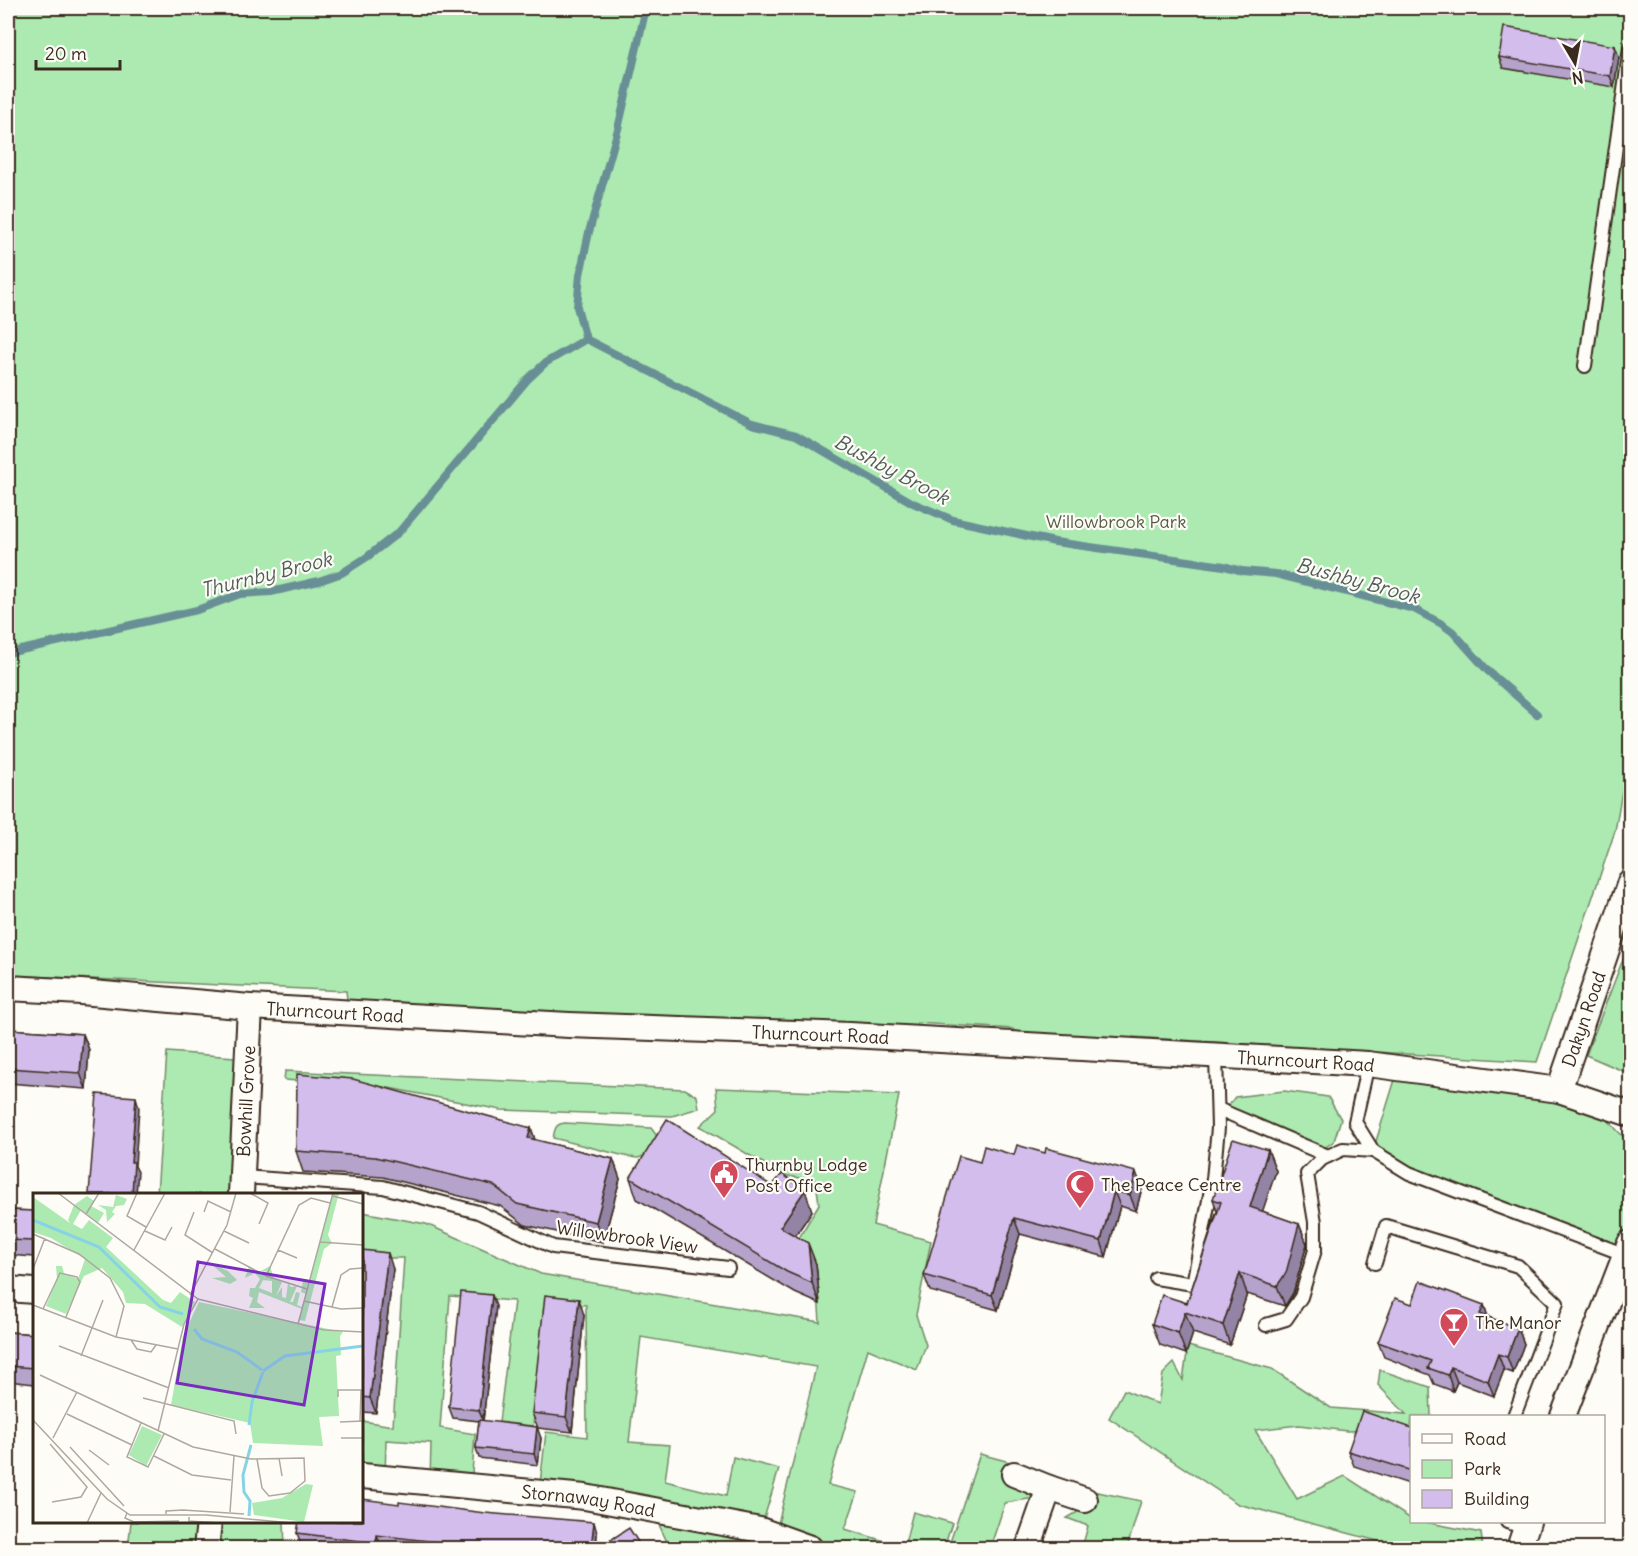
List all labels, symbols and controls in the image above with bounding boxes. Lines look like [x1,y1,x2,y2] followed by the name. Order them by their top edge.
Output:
[36,33,120,71] scale bar
[1545,33,1605,93] north arrow
[45,42,87,65] text: 20 m
[1570,67,1585,89] text: N
[830,428,955,511] water label: Bushby Brook
[1046,510,1186,533] park label: Willowbrook Park
[198,545,336,602] water label: Thurnby Brook
[1294,552,1424,609] water label: Bushby Brook
[1556,968,1610,1070] street label: Dakyn Road
[266,996,405,1027] street label: Thurncourt Road
[751,1020,890,1049] street label: Thurncourt Road
[231,1045,260,1157] street label: Bowhill Grove
[1236,1045,1376,1076] street label: Thurncourt Road
[745,1153,867,1197] place label: Thurnby Lodge Post Office
[708,1158,740,1200] public building icon: Thurnby Lodge Post Office
[1064,1168,1096,1210] mosque icon: The Peace Centre
[1101,1173,1242,1196] place label: The Peace Centre
[33,1193,363,1523] inset map
[555,1216,699,1258] street label: Willowbrook View
[1438,1306,1470,1348] bar icon: The Manor
[1475,1311,1562,1334] place label: The Manor
[1410,1415,1605,1523] legend
[1464,1427,1507,1450] text: Road
[1464,1457,1501,1480] text: Park
[521,1480,658,1522] street label: Stornaway Road
[1464,1487,1529,1510] text: Building

